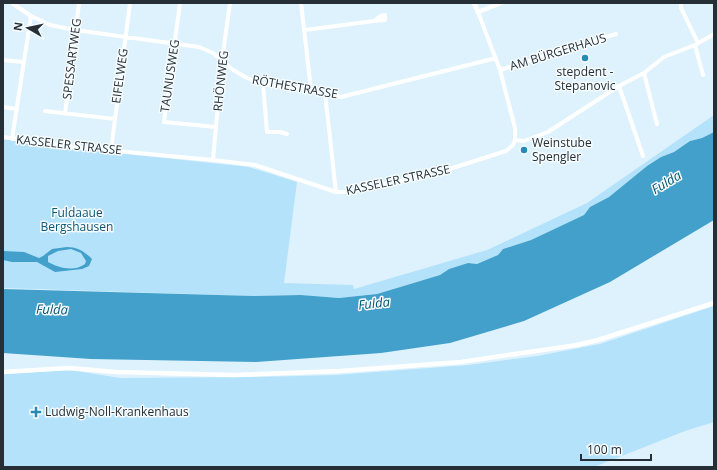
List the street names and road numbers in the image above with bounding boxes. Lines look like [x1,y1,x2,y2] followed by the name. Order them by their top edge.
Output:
[58,17,85,101] street label: SPESSARTWEG
[508,29,608,74] street label: AM BÜRGERHAUS
[156,38,183,114] street label: TAUNUSWEG
[107,47,132,105] street label: EIFELWEG
[209,50,232,112] street label: RHÖNWEG
[251,71,339,102] street label: RÖTHESTRASSE
[15,130,123,159] street label: KASSELER STRASSE
[344,160,452,199] street label: KASSELER STRASSE

